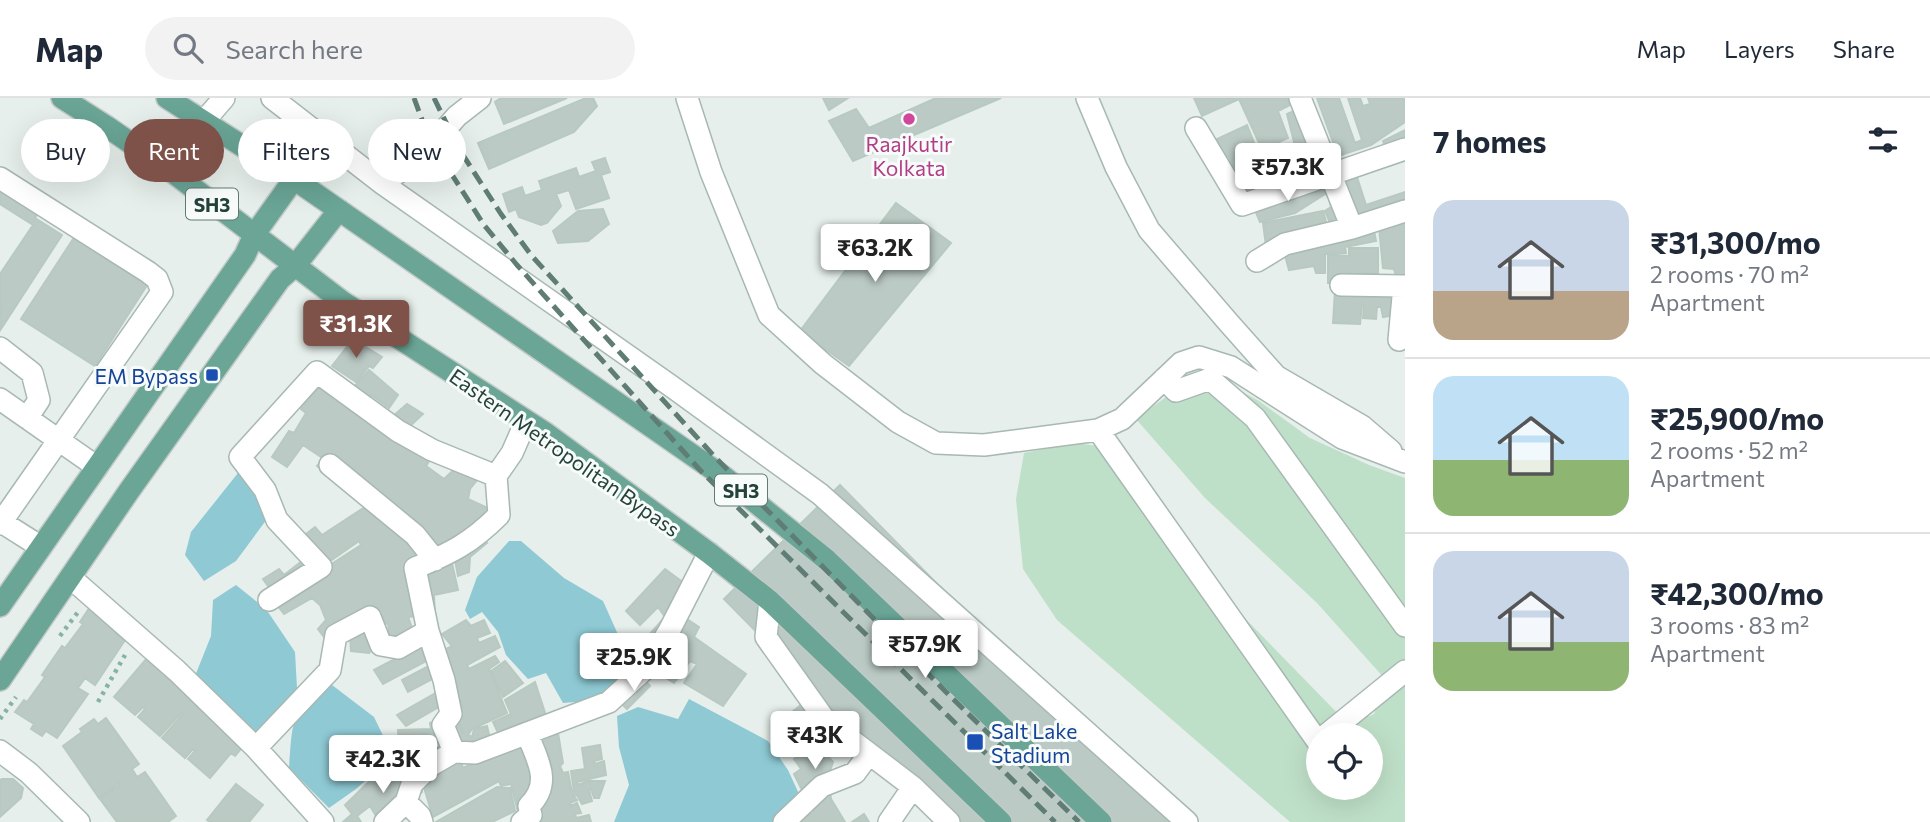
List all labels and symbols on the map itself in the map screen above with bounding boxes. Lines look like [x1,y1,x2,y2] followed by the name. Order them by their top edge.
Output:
[901,111,917,127] marker: Raajkutir Kolkata
[866,131,952,180] place label: Raajkutir Kolkata
[1231,144,1345,203] pin: ₹57.3K
[186,188,238,220] road number: SH3
[818,225,932,284] pin: ₹63.2K
[299,300,413,360] pin: ₹31.3K
[95,363,198,388] place label: EM Bypass
[445,363,685,541] street label: Eastern Metropolitan Bypass
[204,367,220,383] marker: EM Bypass
[715,474,767,506] road number: SH3
[868,620,982,680] pin: ₹57.9K
[577,634,691,693] pin: ₹25.9K
[774,712,856,771] pin: ₹43K
[991,718,1077,767] place label: Salt Lake Stadium
[965,732,985,752] marker: Salt Lake Stadium
[326,736,440,795] pin: ₹42.3K

